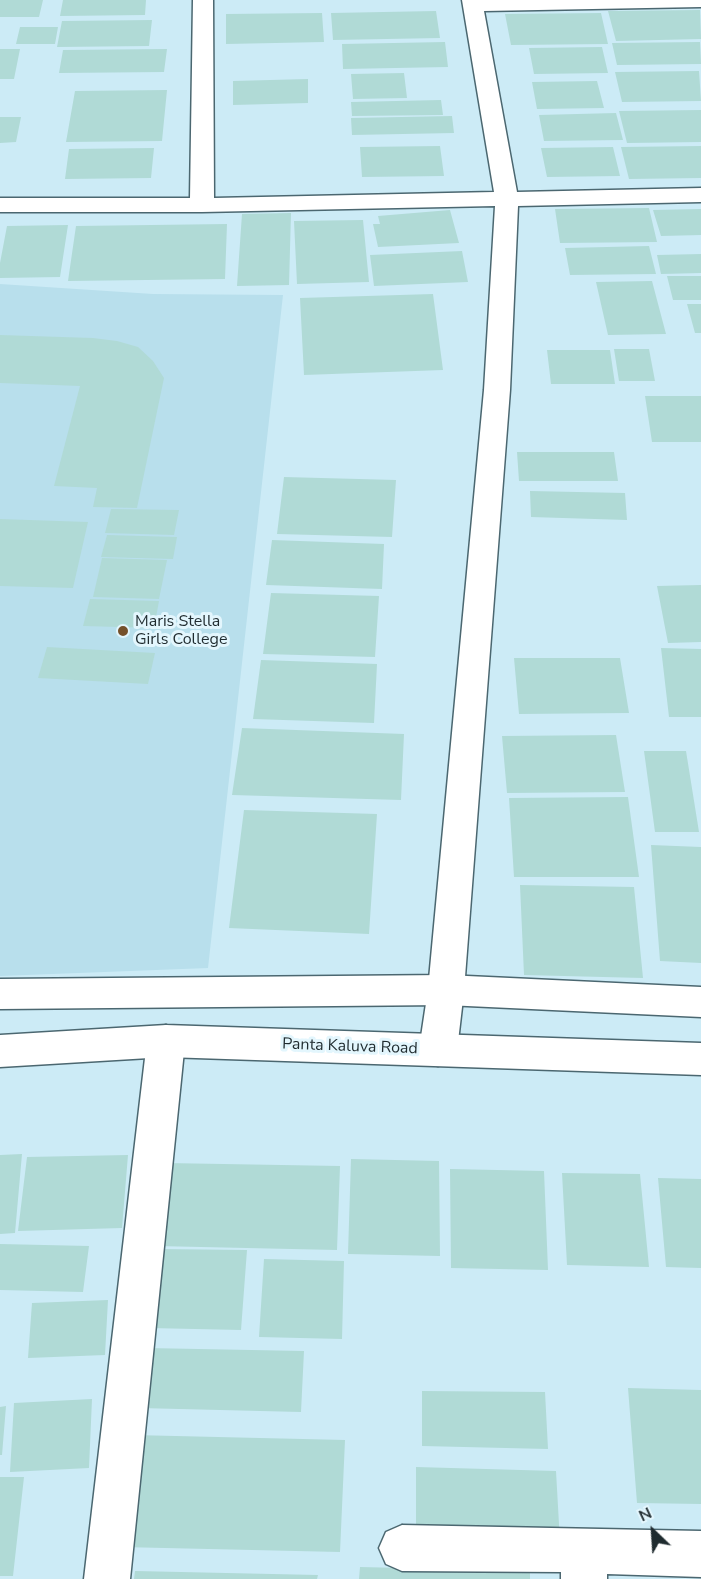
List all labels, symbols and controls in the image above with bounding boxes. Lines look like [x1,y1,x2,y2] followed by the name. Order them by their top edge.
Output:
[135,612,227,650] place label: Maris Stella Girls College
[116,624,130,638] marker: Maris Stella Girls College
[282,1035,418,1059] street label: Panta Kaluva Road
[623,1501,683,1561] north arrow
[635,1502,655,1527] text: N

